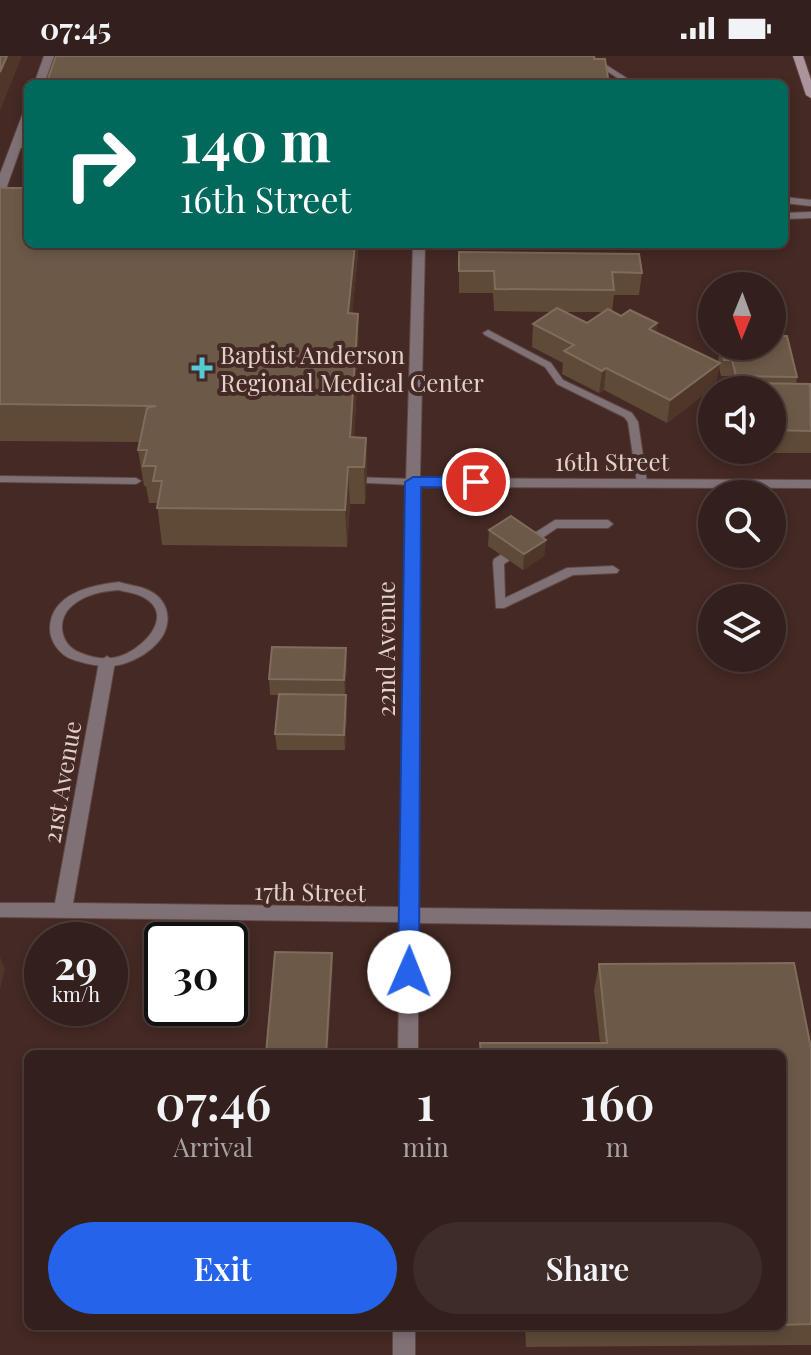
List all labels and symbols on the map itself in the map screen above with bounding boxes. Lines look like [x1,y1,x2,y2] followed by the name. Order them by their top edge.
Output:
[698,272,786,360] north arrow
[220,338,484,398] place label: Baptist Anderson Regional Medical Center
[191,357,213,379] marker: Baptist Anderson Regional Medical Center
[555,445,670,477] street label: 16th Street
[442,448,510,516] pin
[369,581,401,717] street label: 22nd Avenue
[35,718,87,846] street label: 21st Avenue
[254,874,367,908] street label: 17th Street
[144,922,248,1026] speed limit sign: 30
[367,930,451,1014] position arrow

